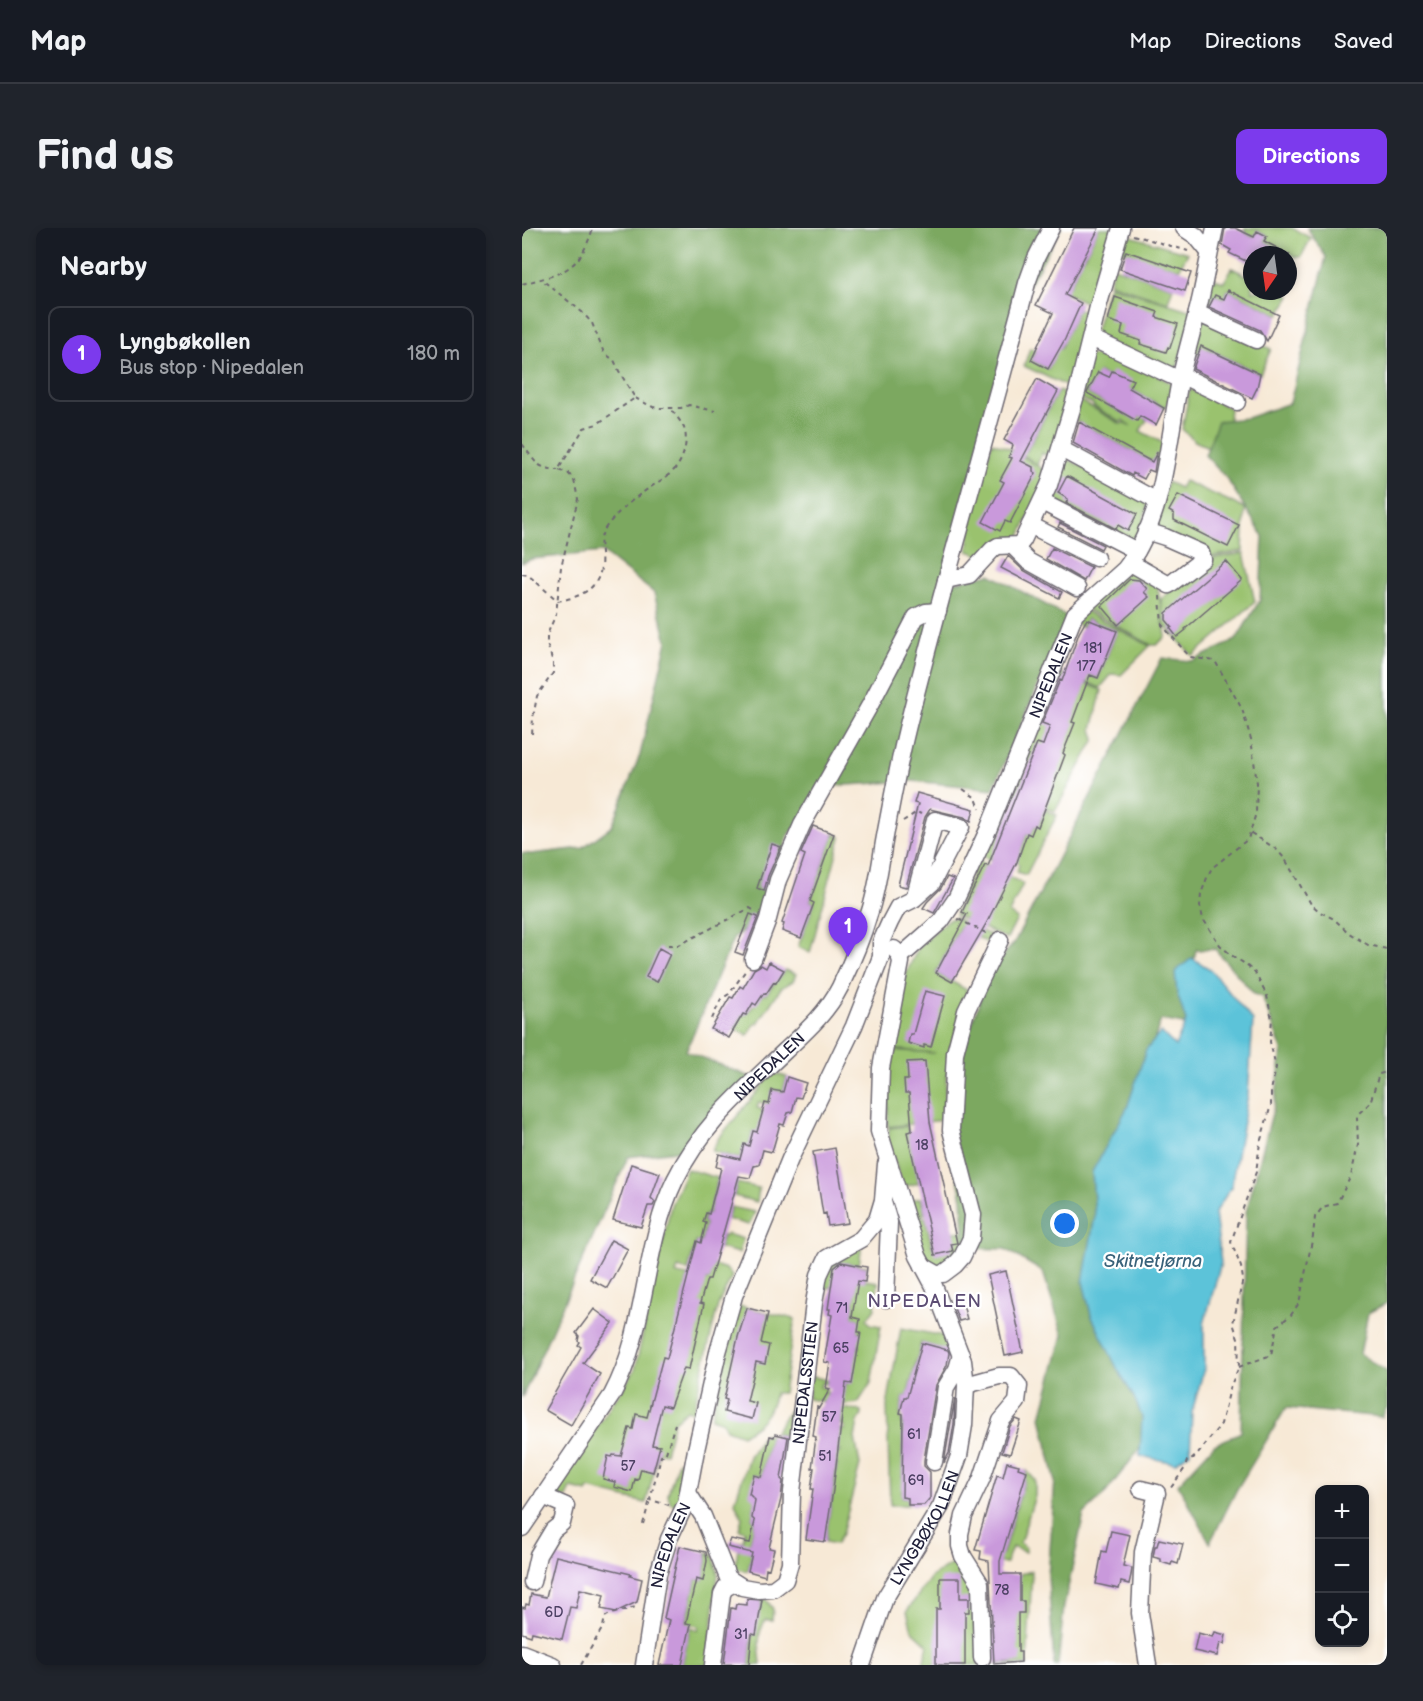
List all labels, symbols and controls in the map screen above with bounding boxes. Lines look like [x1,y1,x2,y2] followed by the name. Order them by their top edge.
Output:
[30,25,86,58] text: Map
[1129,29,1172,54] text: Map
[1205,29,1301,54] text: Directions
[1334,29,1393,54] text: Saved
[1236,129,1387,184] button: Directions
[36,131,174,182] text: Find us
[1243,246,1297,300] north arrow
[60,252,147,283] text: Nearby
[119,329,251,356] text: Lyngbøkollen
[77,342,86,366] text: 1
[407,342,460,366] text: 180 m
[119,356,304,380] text: Bus stop · Nipedalen
[1026,630,1077,721] street label: NIPEDALEN
[1084,640,1103,657] house number: 181
[1076,658,1096,675] house number: 177
[828,908,868,957] pin: 1
[731,1029,809,1105] street label: NIPEDALEN
[915,1137,929,1154] house number: 18
[1050,1209,1079,1238] your location
[1104,1251,1202,1272] water label: Skitnetjørna
[867,1291,983,1312] district label: NIPEDALEN
[836,1300,848,1317] house number: 71
[790,1320,823,1446] street label: NIPEDALSSTIEN
[833,1340,849,1357] house number: 65
[822,1409,837,1426] house number: 57
[907,1426,921,1443] house number: 61
[818,1448,832,1465] house number: 51
[621,1458,636,1475] house number: 57
[887,1468,964,1589] street label: LYNGBØKOLLEN
[908,1472,924,1489] house number: 69
[1315,1485,1369,1647] map controls
[1315,1485,1369,1539] button: +
[648,1500,696,1590] street label: NIPEDALEN
[1315,1539,1369,1593] button: −
[994,1582,1010,1599] house number: 78
[1315,1593,1369,1647] button: locate
[545,1604,563,1621] house number: 6D
[734,1626,748,1643] house number: 31

